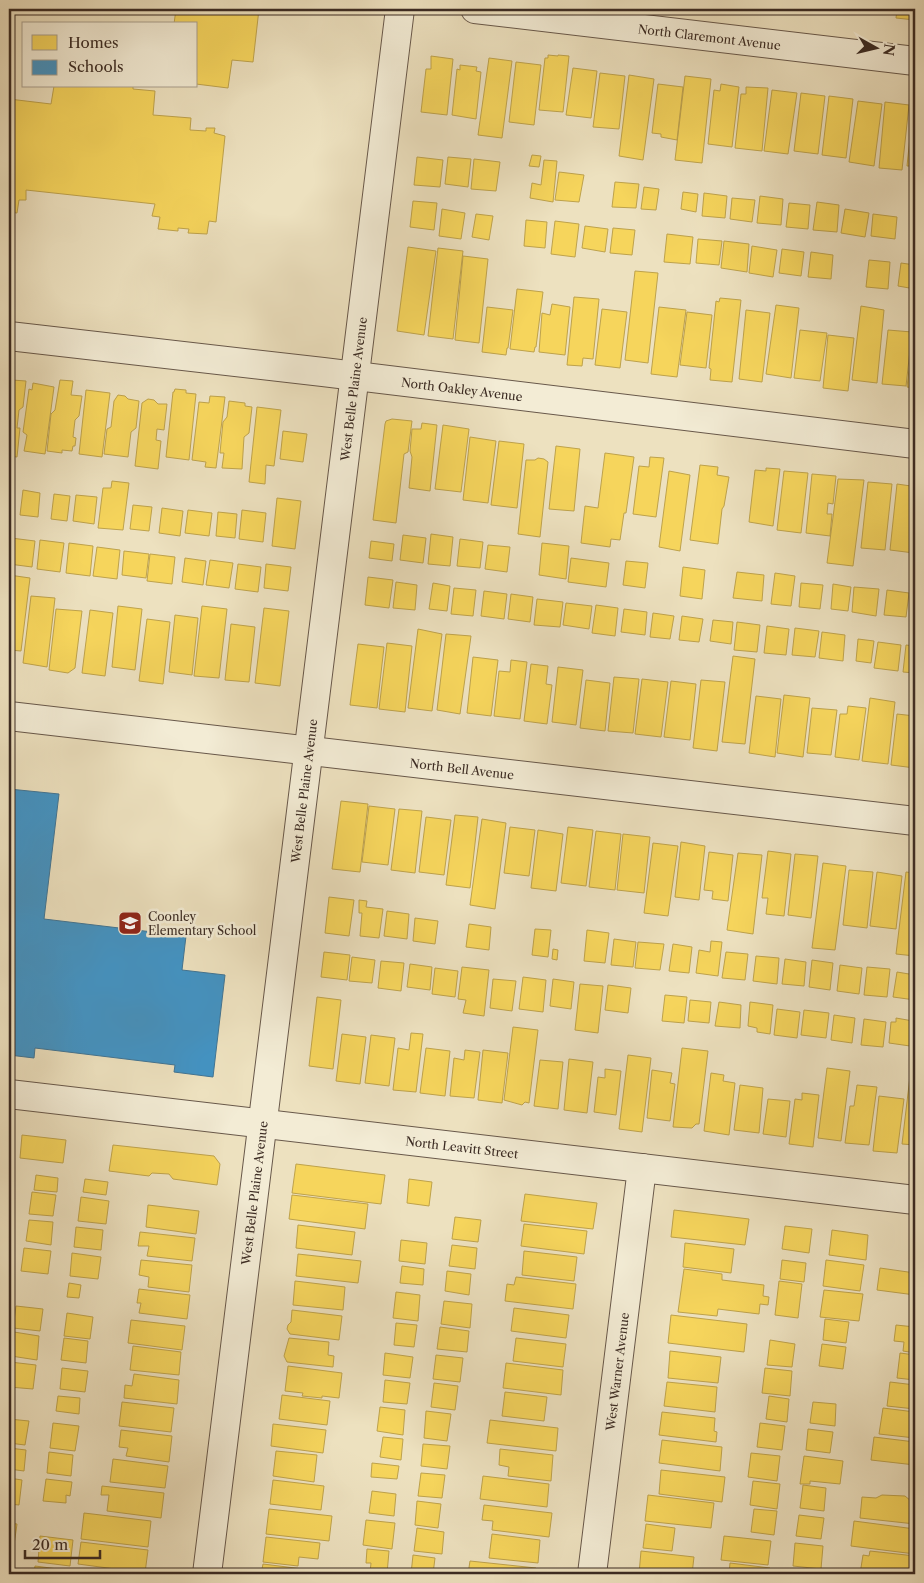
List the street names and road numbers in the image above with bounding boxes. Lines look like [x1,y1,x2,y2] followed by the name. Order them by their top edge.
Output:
[637,21,782,53] street label: North Claremont Avenue
[337,316,369,463] street label: West Belle Plaine Avenue
[400,374,524,404] street label: North Oakley Avenue
[287,718,320,865] street label: West Belle Plaine Avenue
[409,755,515,782] street label: North Bell Avenue
[238,1120,270,1267] street label: West Belle Plaine Avenue
[405,1133,520,1161] street label: North Leavitt Street
[602,1311,632,1433] street label: West Warner Avenue

